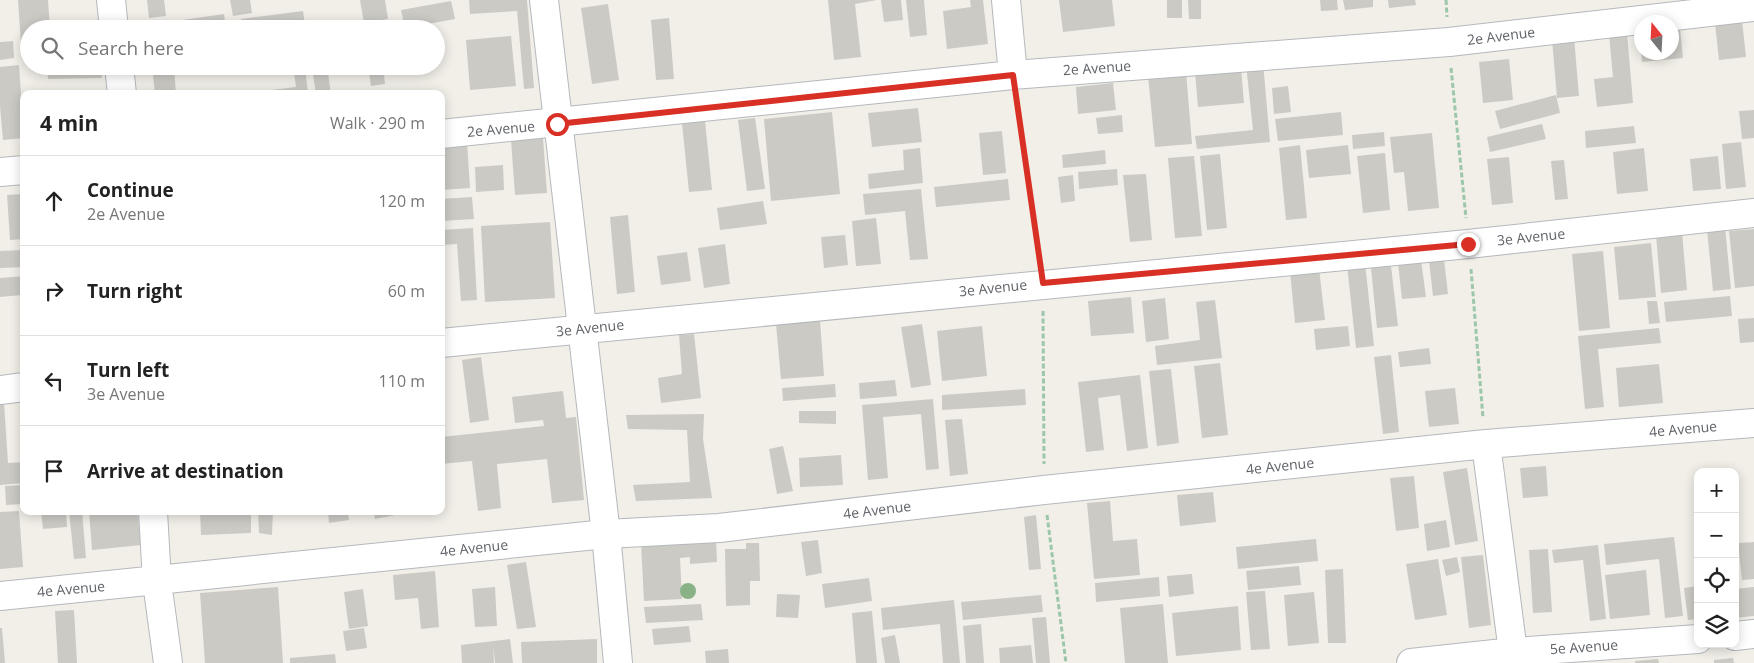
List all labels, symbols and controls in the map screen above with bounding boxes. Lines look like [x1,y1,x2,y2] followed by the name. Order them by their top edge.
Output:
[1634,15,1679,60] north arrow
[20,20,445,75] search box
[1466,22,1536,49] street label: 2e Avenue
[38,34,66,62] icon: search
[78,35,184,61] text: Search here
[1062,56,1132,79] street label: 2e Avenue
[40,109,98,137] text: 4 min
[330,112,425,134] text: Walk · 290 m
[546,113,569,136] route start
[466,116,536,141] street label: 2e Avenue
[87,177,174,203] text: Continue
[40,187,68,215] icon: ahead
[379,190,425,212] text: 120 m
[87,203,165,225] text: 2e Avenue
[1496,223,1566,250] street label: 3e Avenue
[1457,233,1480,256] route end
[958,274,1028,301] street label: 3e Avenue
[40,277,68,305] icon: right
[87,278,182,304] text: Turn right
[388,280,425,302] text: 60 m
[555,314,625,341] street label: 3e Avenue
[87,357,169,383] text: Turn left
[40,367,68,395] icon: left
[379,370,425,392] text: 110 m
[87,383,165,405] text: 3e Avenue
[1648,416,1718,441] street label: 4e Avenue
[1245,452,1315,479] street label: 4e Avenue
[40,457,68,485] icon: arrive
[87,458,284,484] text: Arrive at destination
[1694,468,1739,648] map controls
[1694,468,1739,513] button: +
[842,496,912,523] street label: 4e Avenue
[1694,513,1739,558] button: −
[439,534,509,561] street label: 4e Avenue
[1694,558,1739,603] button: locate
[36,576,106,601] street label: 4e Avenue
[1694,603,1739,648] button: layers
[1549,635,1619,658] street label: 5e Avenue

